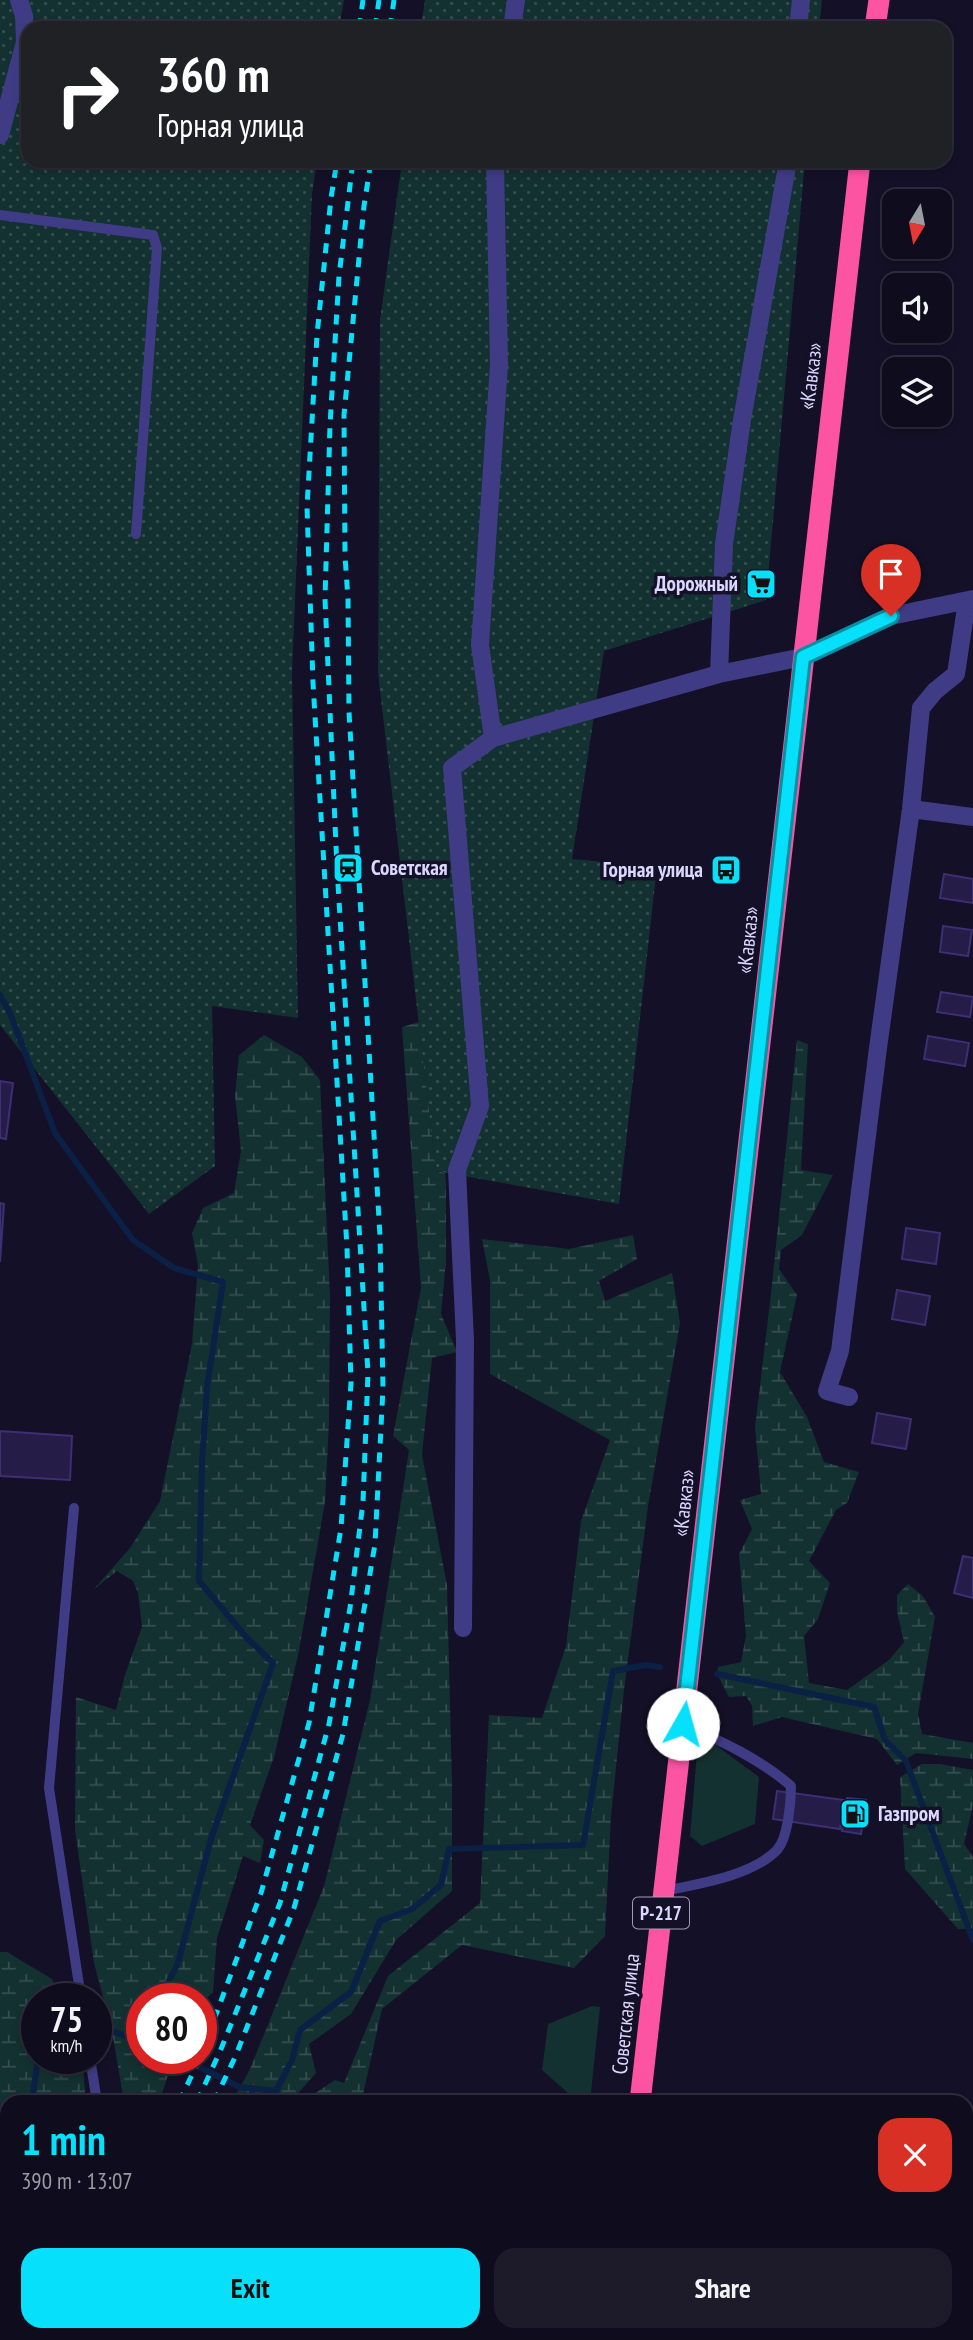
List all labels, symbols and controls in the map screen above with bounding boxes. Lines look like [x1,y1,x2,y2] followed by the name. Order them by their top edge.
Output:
[157,42,270,106] text: 360 m
[42,49,133,140] icon: right
[157,104,305,146] text: Горная улица
[882,189,952,259] north arrow
[882,189,952,427] map controls
[882,273,952,343] button: sound
[793,341,828,411] street label: «Кавказ»
[882,357,952,427] button: layers
[861,544,921,616] pin
[872,555,910,593] icon: arrive
[744,567,778,601] supermarket icon: Дорожный
[655,570,738,597] place label: Дорожный
[331,851,365,885] station icon: Советская
[709,853,743,887] bus stop icon: Горная улица
[371,854,448,881] place label: Советская
[603,856,703,883] place label: Горная улица
[731,905,764,975] street label: «Кавказ»
[667,1468,700,1538] street label: «Кавказ»
[646,1687,720,1761] position arrow
[838,1797,872,1831] fuel station icon: Газпром
[878,1800,940,1827] place label: Газпром
[633,1898,689,1928] road number: Р-217
[606,1952,645,2076] street label: Советская улица
[126,1983,217,2074] speed limit sign: 80
[50,1996,83,2042] text: 75
[51,2034,82,2057] text: km/h
[21,2112,106,2167] text: 1 min
[878,2118,952,2192] button: close
[21,2166,133,2195] text: 390 m · 13:07
[21,2248,480,2328] button: Exit
[494,2248,952,2328] button: Share

